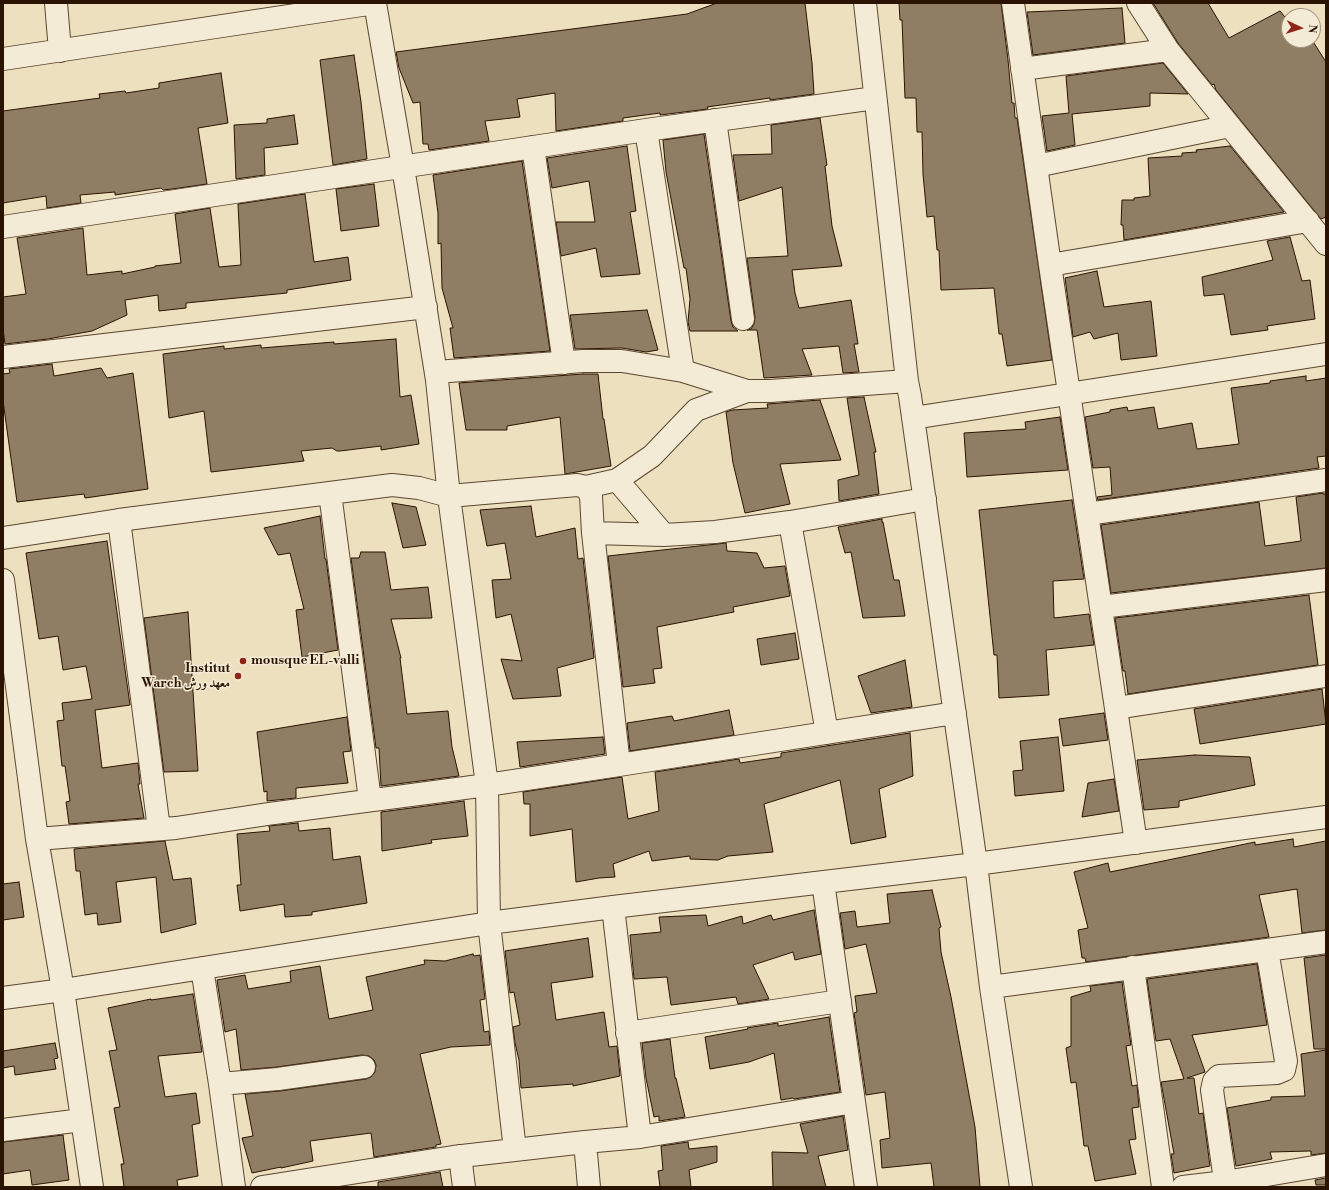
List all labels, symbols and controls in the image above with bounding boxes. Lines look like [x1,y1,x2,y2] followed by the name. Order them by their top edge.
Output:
[1281,8,1321,48] north arrow
[1305,24,1319,34] text: N
[251,653,359,669] place label: mousque EL-valli
[238,656,248,666] marker: mousque EL-valli
[141,661,230,692] place label: Institut Warch معهد ورش
[233,671,243,681] marker: Institut Warch معهد ورش

